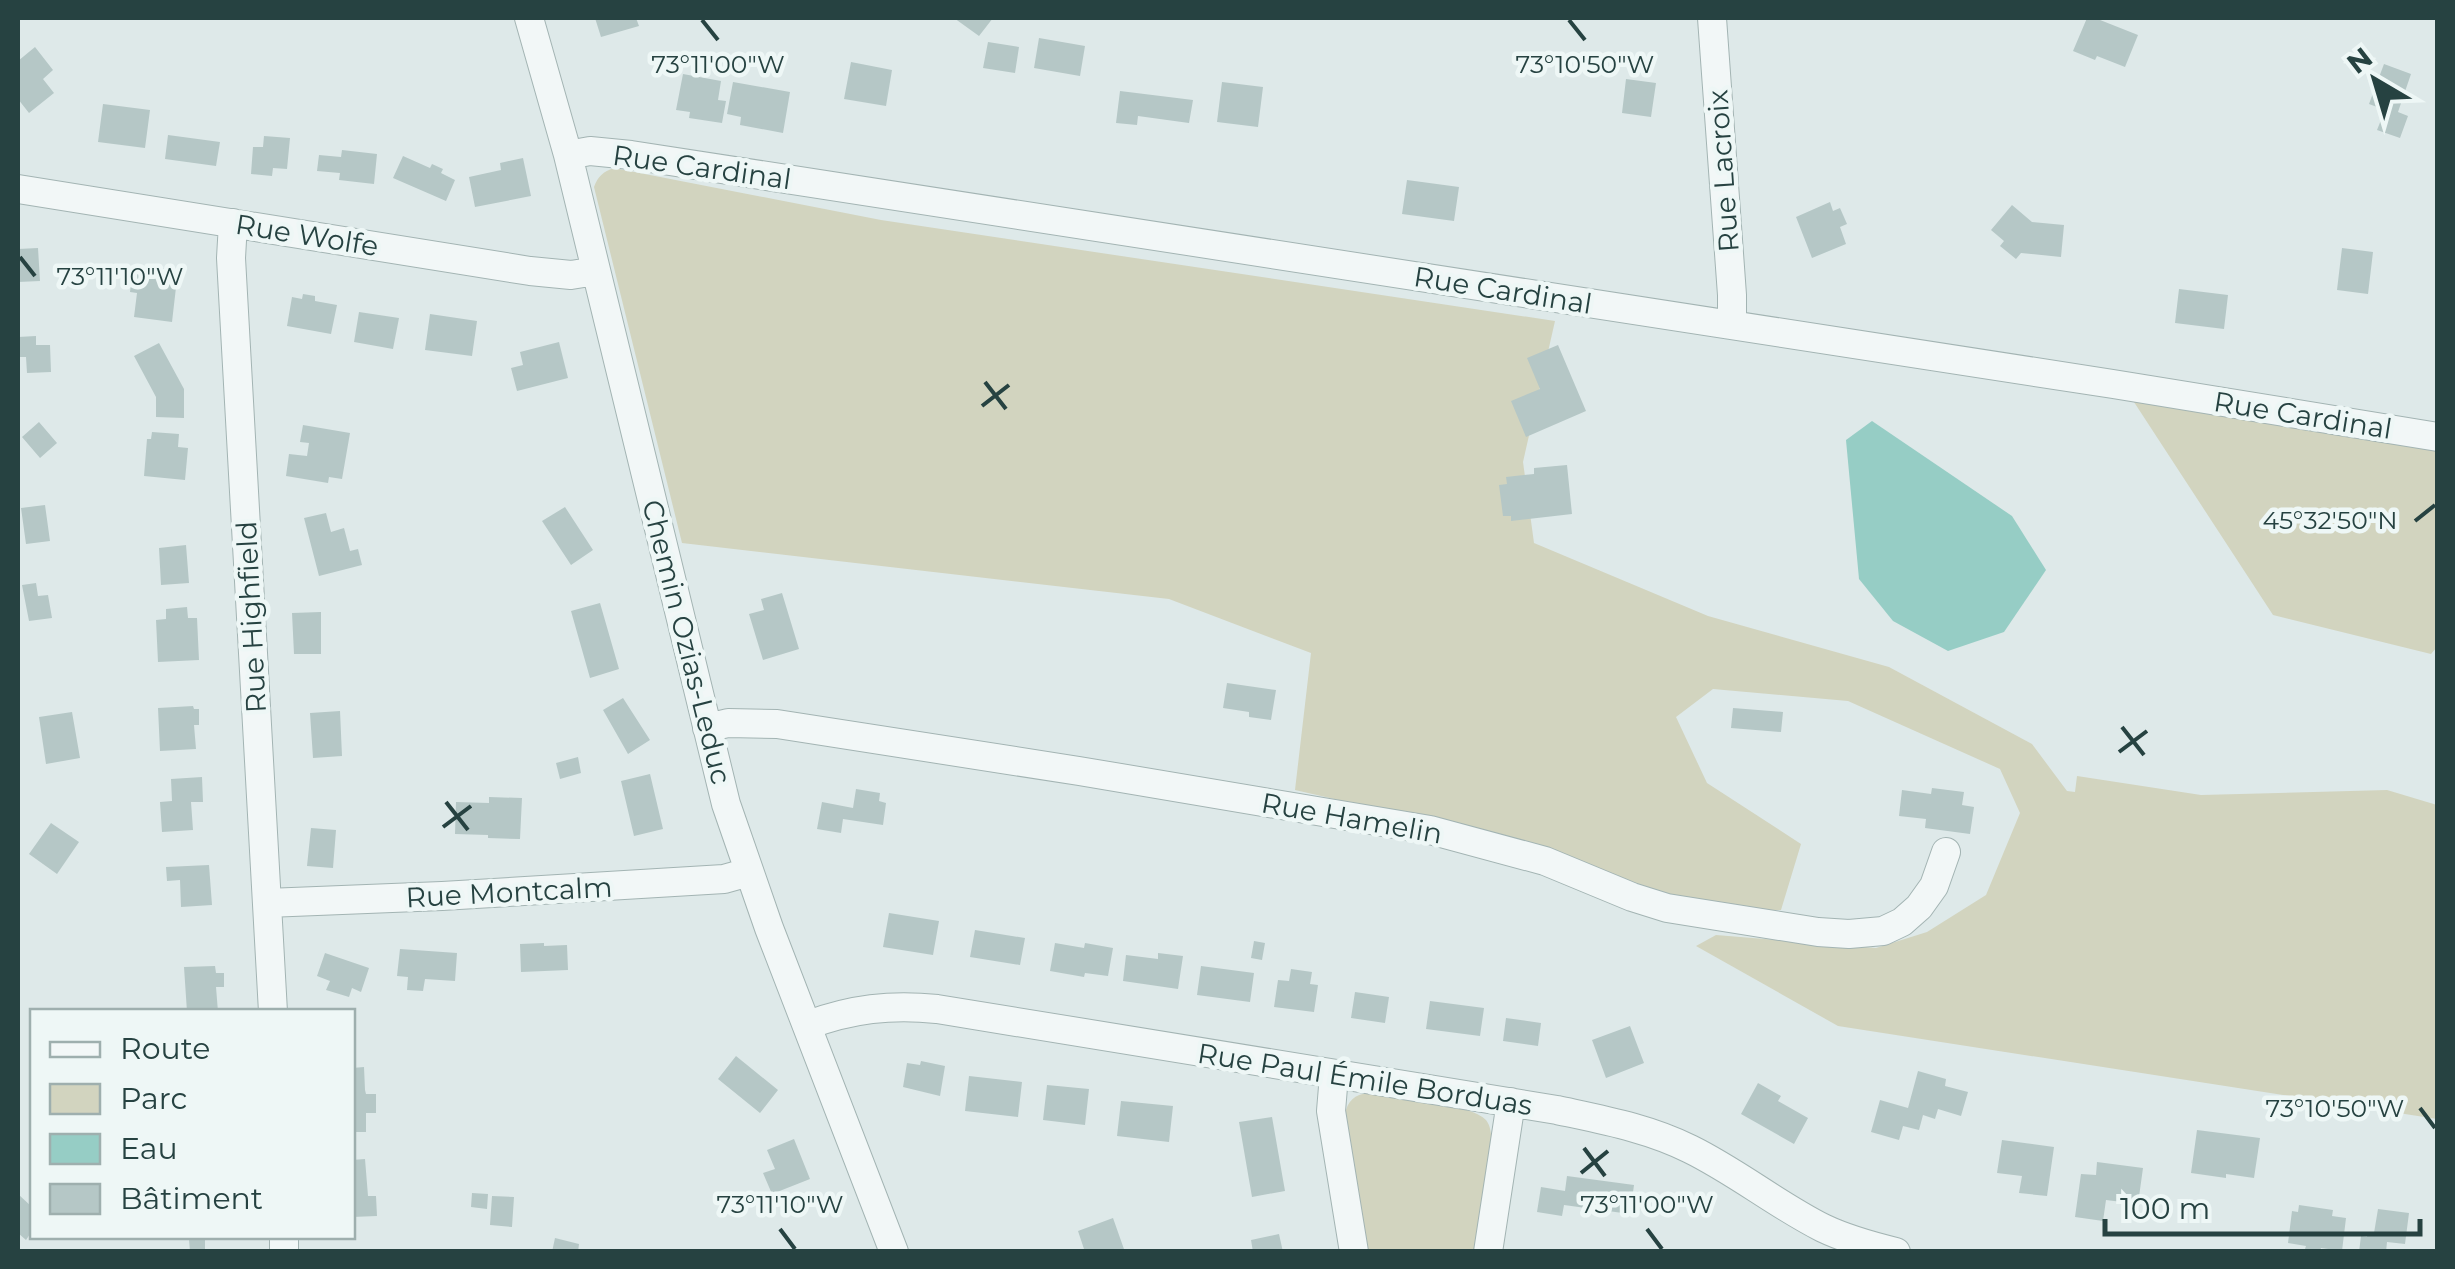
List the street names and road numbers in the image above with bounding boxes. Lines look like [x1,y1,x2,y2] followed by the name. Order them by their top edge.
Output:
[1700,88,1746,253] street label: Rue Lacroix
[611,138,793,196] street label: Rue Cardinal
[233,207,381,263] street label: Rue Wolfe
[1412,259,1594,321] street label: Rue Cardinal
[2212,384,2394,446] street label: Rue Cardinal
[635,496,739,788] street label: Chemin Ozias-Leduc
[229,520,273,714] street label: Rue Highfield
[1259,785,1445,851] street label: Rue Hamelin
[405,870,613,914] street label: Rue Montcalm
[1195,1036,1535,1122] street label: Rue Paul Émile Borduas

